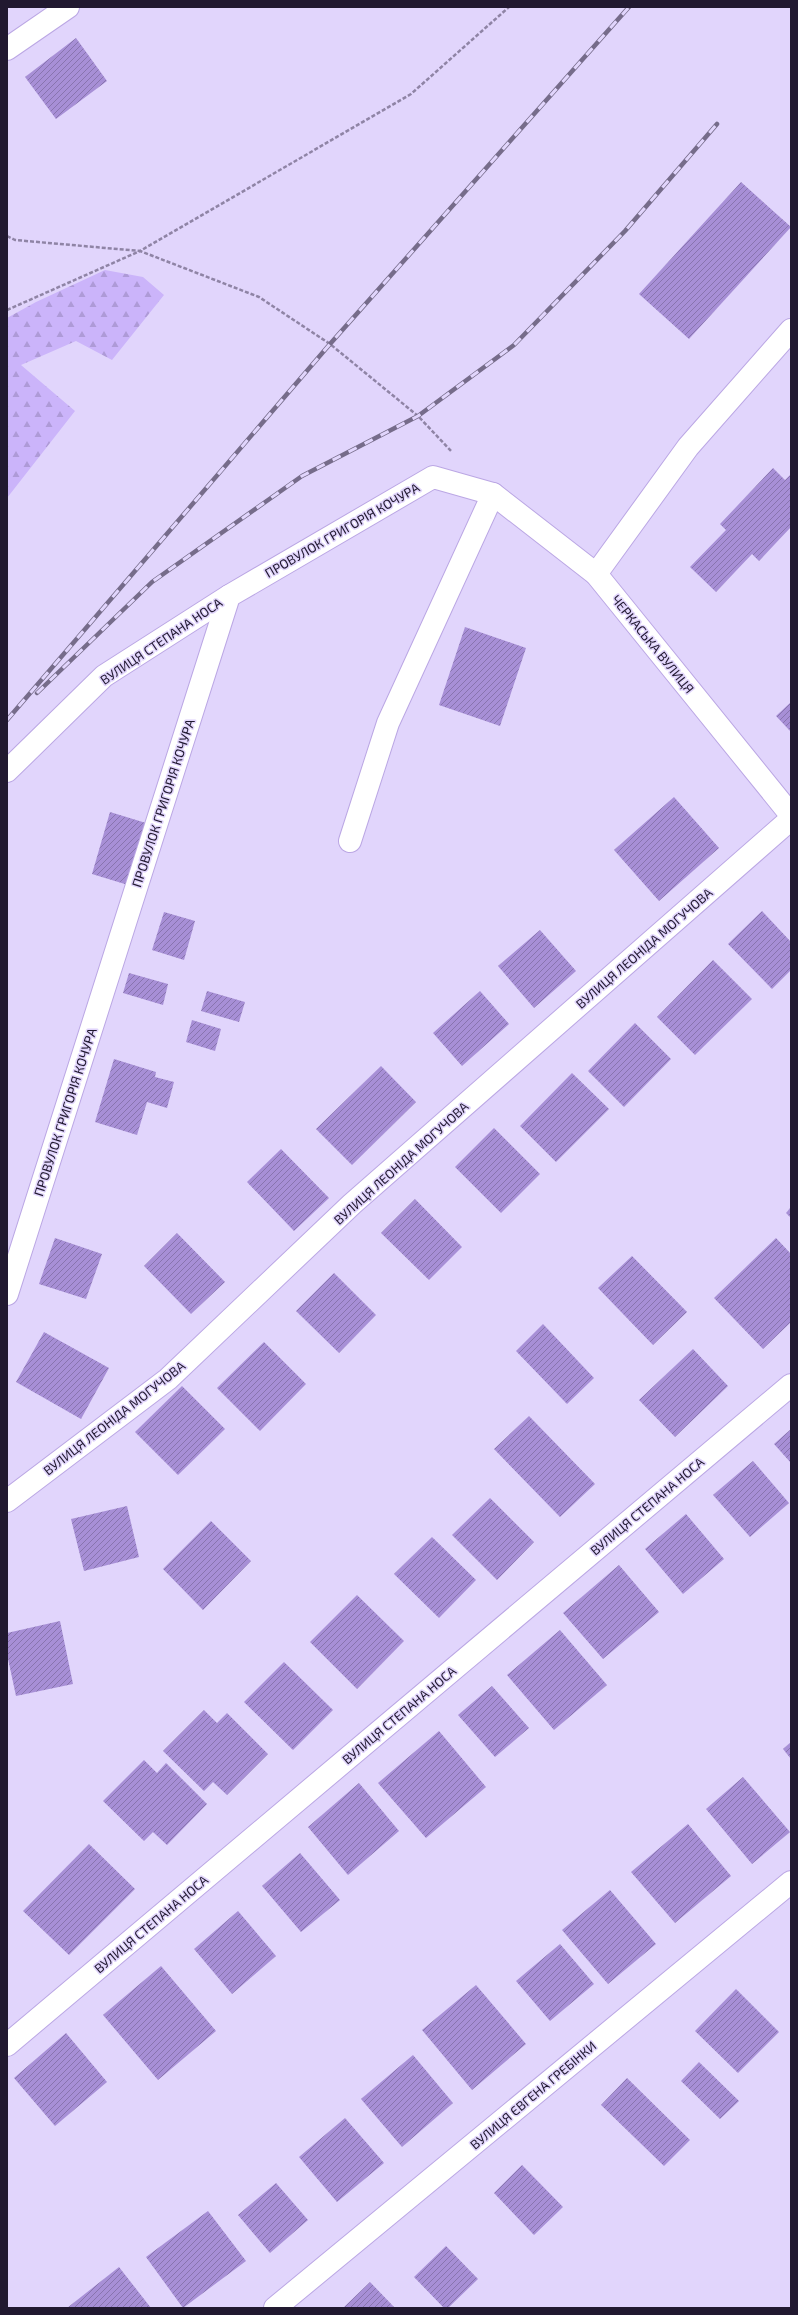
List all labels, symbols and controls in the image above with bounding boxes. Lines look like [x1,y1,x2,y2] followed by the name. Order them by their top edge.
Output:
[262,479,422,581] street label: ПРОВУЛОК ГРИГОРІЯ КОЧУРА
[608,592,698,696] street label: ЧЕРКАСЬКА ВУЛИЦЯ
[97,594,225,688] street label: ВУЛИЦЯ СТЕПАНА НОСА
[128,717,198,889] street label: ПРОВУЛОК ГРИГОРІЯ КОЧУРА
[572,884,716,1012] street label: ВУЛИЦЯ ЛЕОНІДА МОГУЧОВА
[30,1026,100,1198] street label: ПРОВУЛОК ГРИГОРІЯ КОЧУРА
[330,1098,472,1228] street label: ВУЛИЦЯ ЛЕОНІДА МОГУЧОВА
[40,1358,188,1478] street label: ВУЛИЦЯ ЛЕОНІДА МОГУЧОВА
[587,1454,707,1558] street label: ВУЛИЦЯ СТЕПАНА НОСА
[339,1663,459,1767] street label: ВУЛИЦЯ СТЕПАНА НОСА
[91,1872,211,1976] street label: ВУЛИЦЯ СТЕПАНА НОСА
[467,2038,599,2152] street label: ВУЛИЦЯ ЄВГЕНА ГРЕБІНКИ

